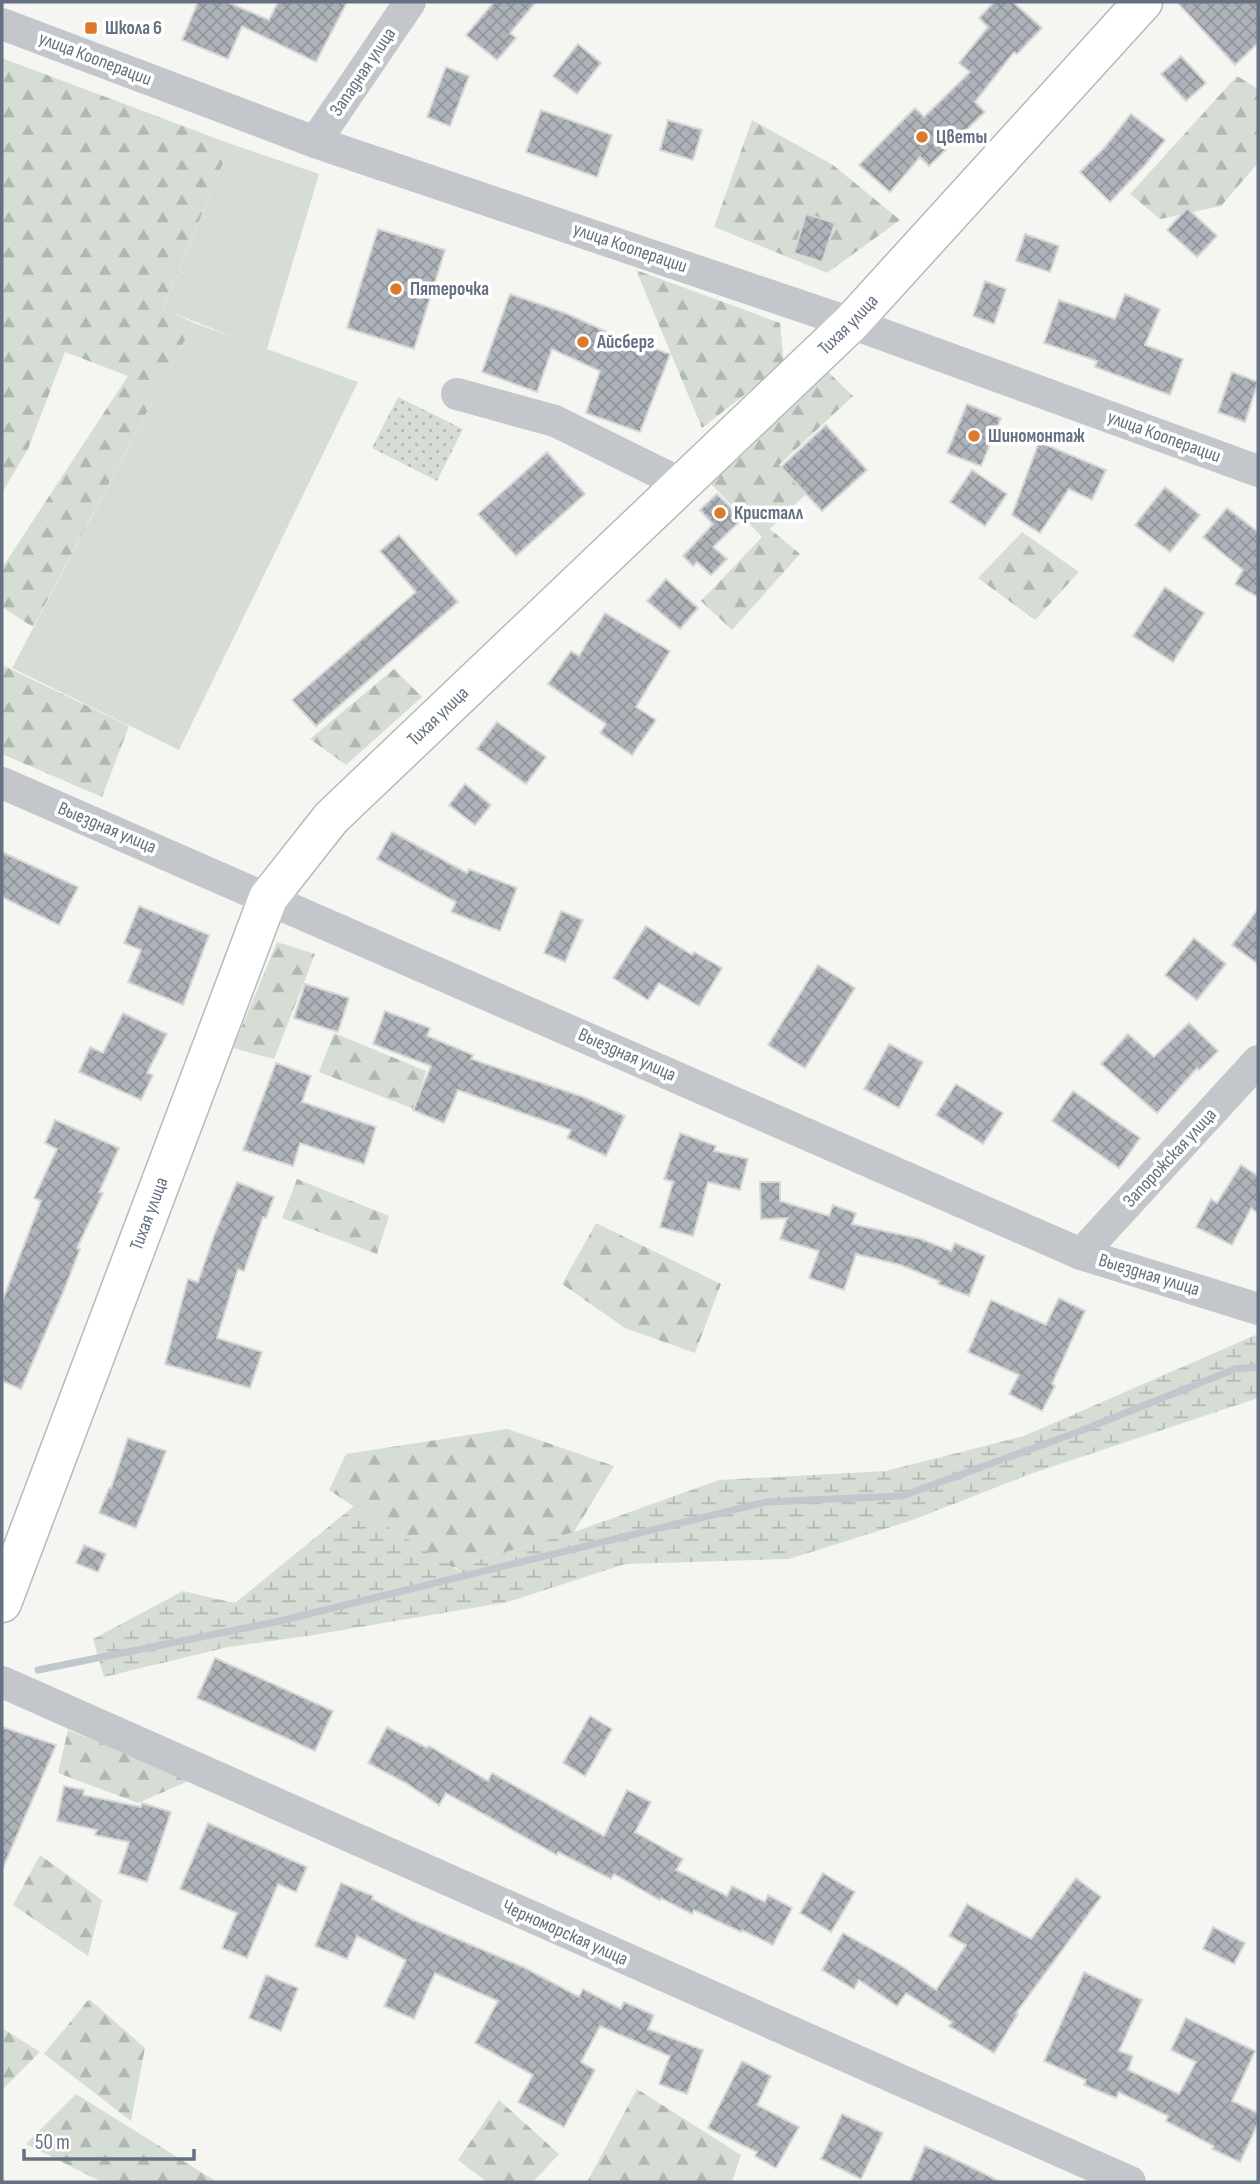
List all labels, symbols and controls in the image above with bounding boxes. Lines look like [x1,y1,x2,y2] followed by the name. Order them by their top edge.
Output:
[105,17,162,40] place label: Школа 6
[83,20,99,36] marker: Школа 6
[325,23,401,121] street label: Западная улица
[35,27,155,91] street label: улица Кооперации
[936,126,987,149] place label: Цветы
[914,129,930,145] marker: Цветы
[570,218,690,278] street label: улица Кооперации
[410,278,489,301] place label: Пятерочка
[388,281,404,297] marker: Пятерочка
[813,290,883,360] street label: Тихая улица
[596,331,654,354] place label: Айсберг
[575,334,591,350] marker: Айсберг
[1104,406,1224,468] street label: улица Кооперации
[988,425,1085,448] place label: Шиномонтаж
[966,428,982,444] marker: Шиномонтаж
[734,502,804,525] place label: Кристалл
[712,505,728,521] marker: Кристалл
[402,682,473,751] street label: Тихая улица
[54,797,160,859] street label: Выездная улица
[575,1023,679,1087] street label: Выездная улица
[1118,1104,1222,1212] street label: Запорожская улица
[125,1174,173,1253] street label: Тихая улица
[1096,1249,1202,1301] street label: Выездная улица
[499,1895,631,1971] street label: Черноморская улица
[24,2118,194,2162] scale bar
[35,2130,70,2155] text: 50 m

